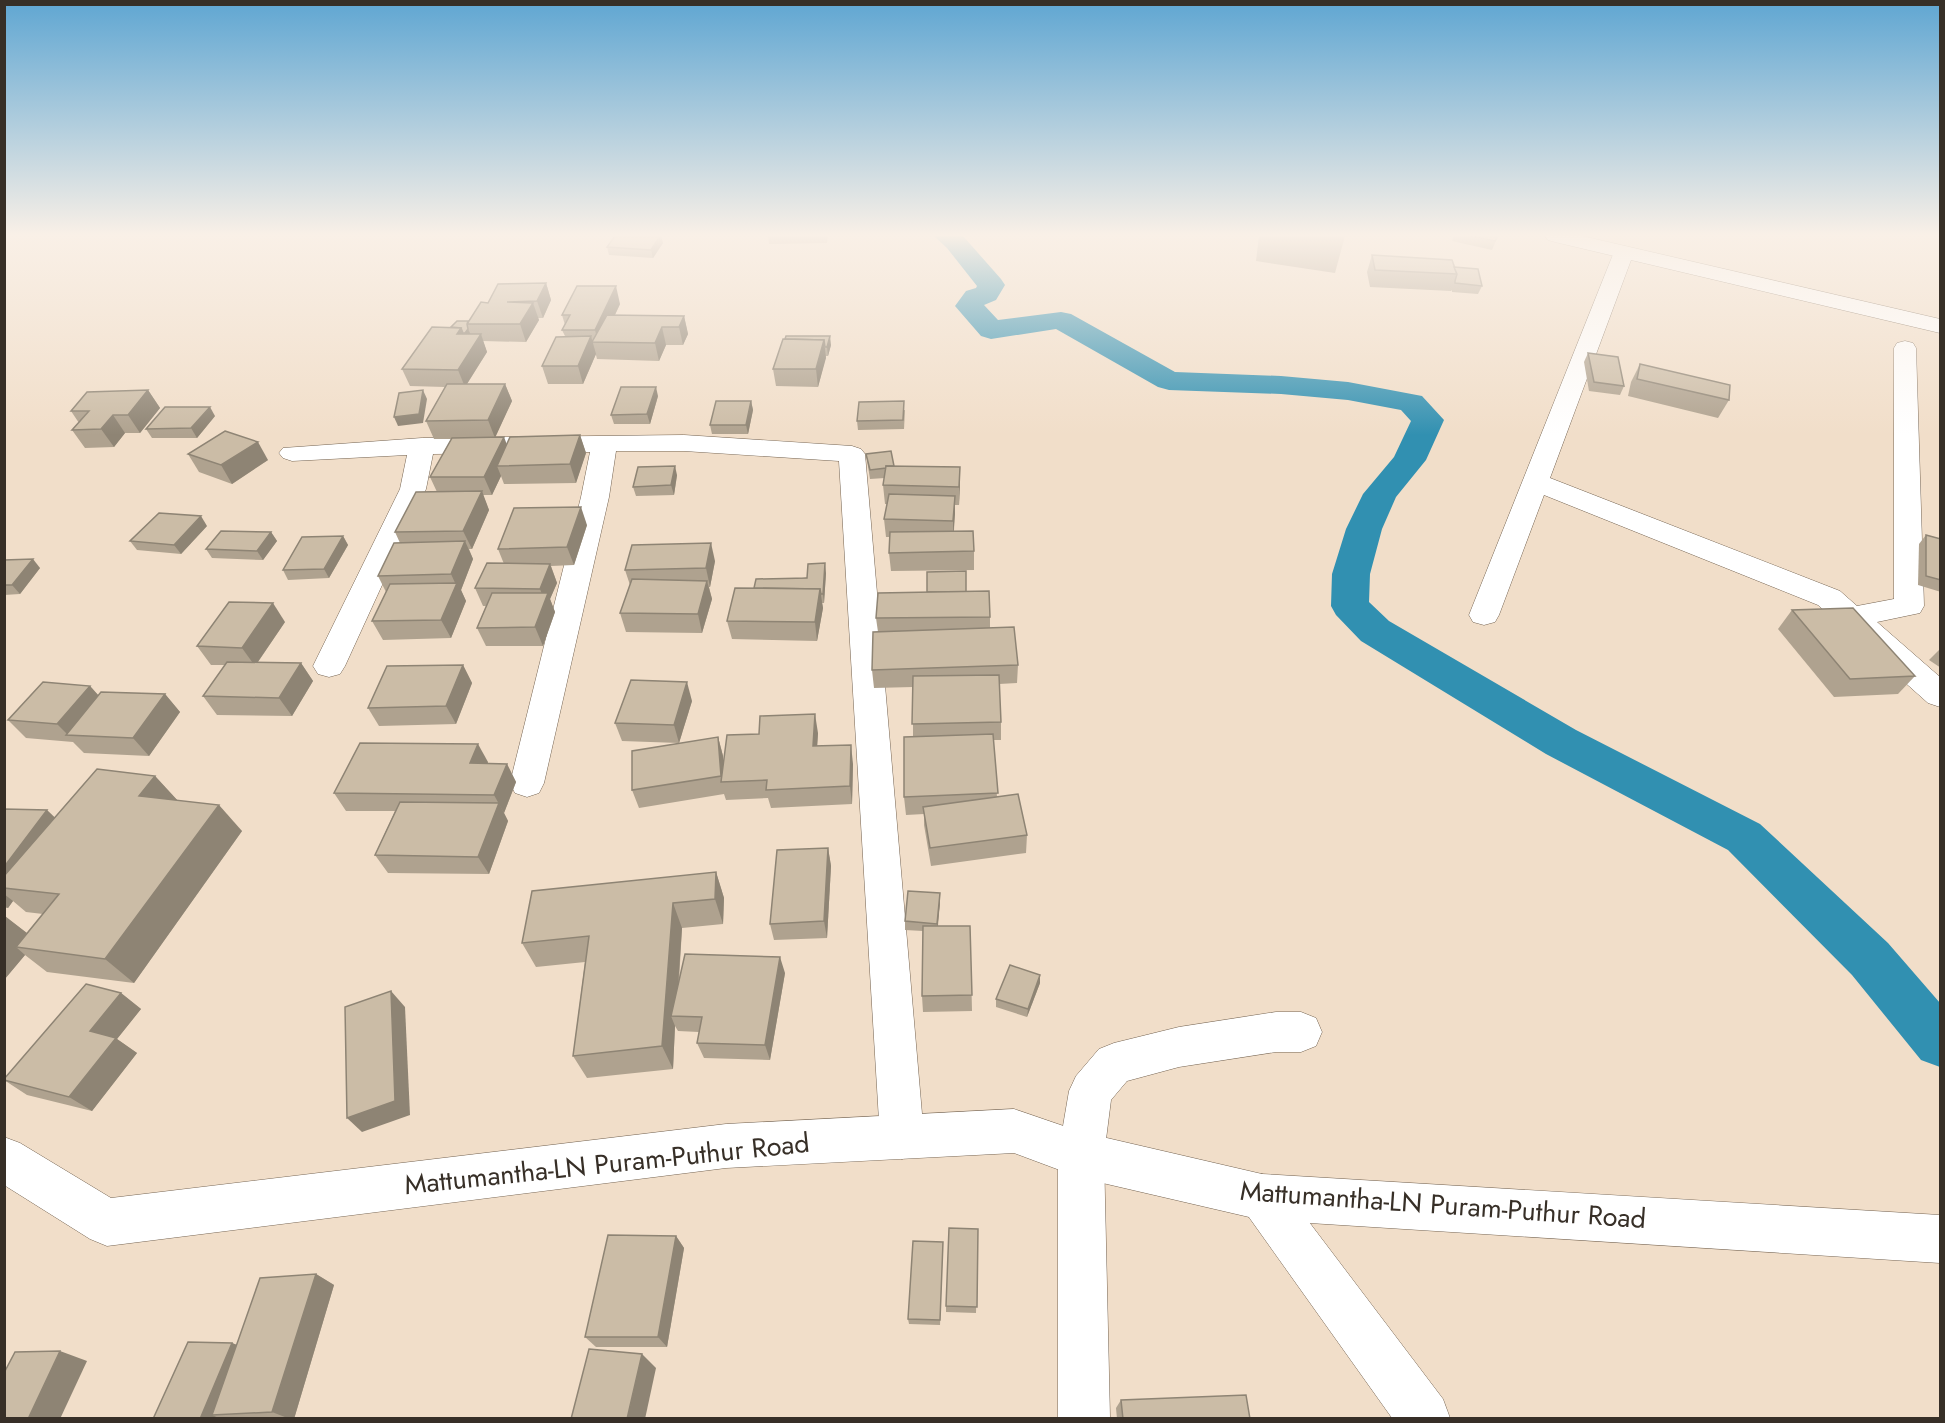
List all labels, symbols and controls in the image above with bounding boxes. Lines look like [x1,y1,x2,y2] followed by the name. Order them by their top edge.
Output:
[403,1123,811,1204] street label: Mattumantha-LN Puram-Puthur Road
[1239,1171,1647,1238] street label: Mattumantha-LN Puram-Puthur Road

